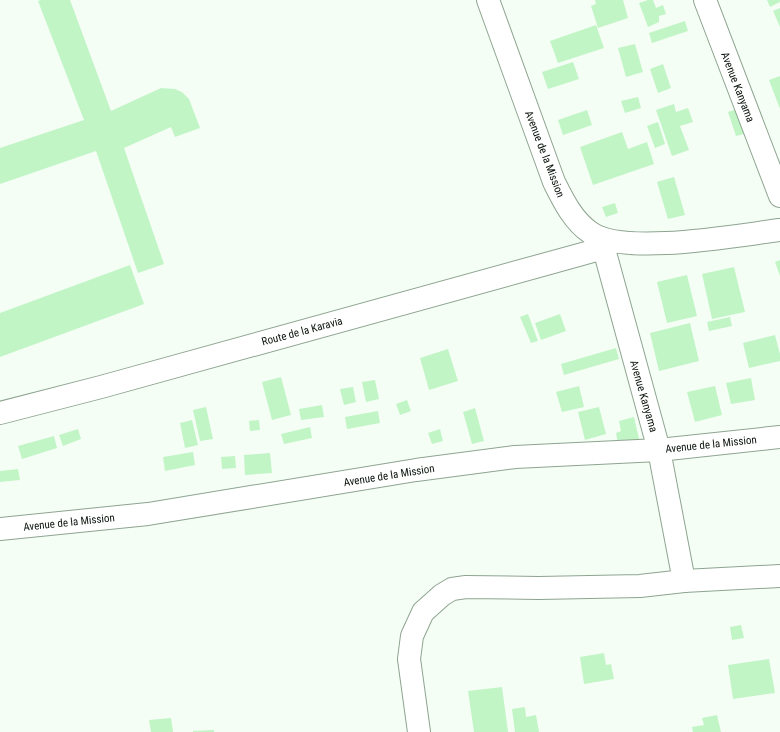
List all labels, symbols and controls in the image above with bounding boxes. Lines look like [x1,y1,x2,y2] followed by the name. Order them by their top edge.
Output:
[718,50,757,124] street label: Avenue Kanyama
[522,109,567,199] street label: Avenue de la Mission
[260,314,344,349] street label: Route de la Karavia
[627,359,660,434] street label: Avenue Kanyama
[665,433,757,456] street label: Avenue de la Mission
[343,462,435,489] street label: Avenue de la Mission
[23,511,115,534] street label: Avenue de la Mission

